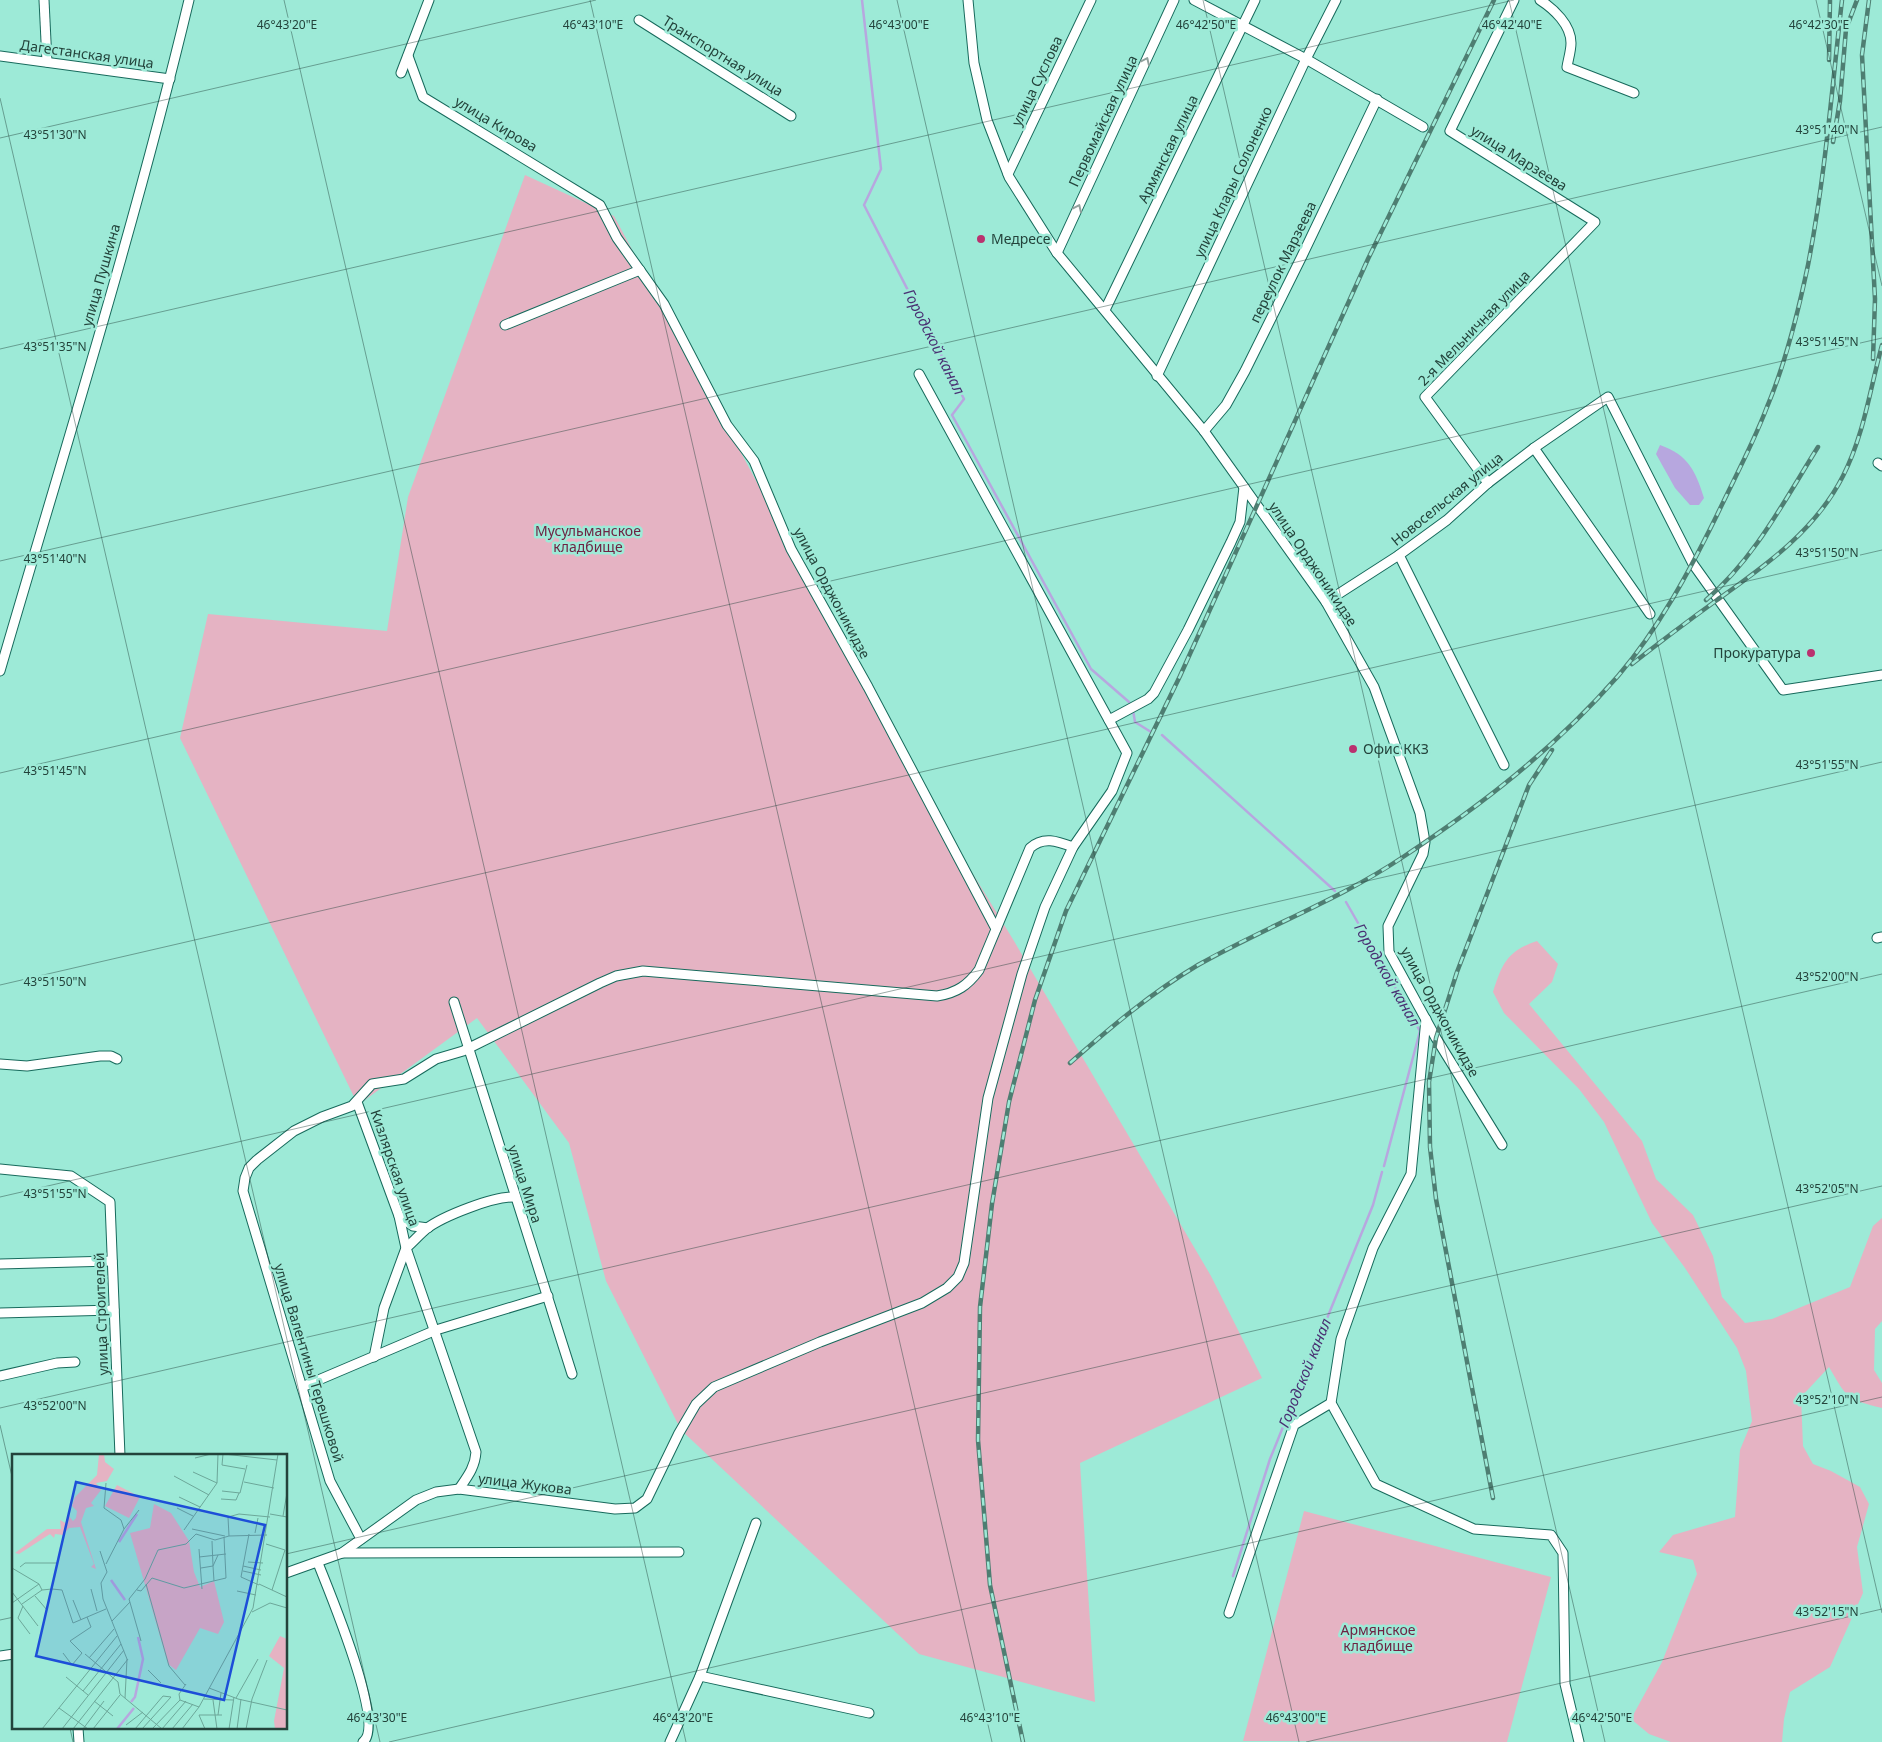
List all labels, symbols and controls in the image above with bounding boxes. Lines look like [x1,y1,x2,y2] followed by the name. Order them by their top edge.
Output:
[659,11,787,100] street label: Транспортная улица
[257,16,317,33] text: 46°43'20"E
[563,16,623,33] text: 46°43'10"E
[869,16,929,33] text: 46°43'00"E
[1176,16,1236,33] text: 46°42'50"E
[1482,16,1542,33] text: 46°42'40"E
[1789,16,1849,33] text: 46°42'30"E
[1007,33,1067,129] street label: улица Суслова
[19,35,155,72] street label: Дагестанская улица
[1064,52,1141,190] street label: Первомайская улица
[1139,57,1150,66] one-way arrow
[451,91,541,156] street label: улица Кирова
[1133,92,1202,206] street label: Армянская улица
[1189,103,1276,261] street label: улица Клары Солоненко
[1467,120,1571,195] street label: улица Марзеева
[1795,121,1859,138] text: 43°51'40"N
[23,126,87,143] text: 43°51'30"N
[1245,198,1320,326] street label: переулок Марзеева
[1071,204,1082,213] one-way arrow
[77,221,124,328] street label: улица Пушкина
[991,229,1051,248] place label: Медресе
[975,233,987,245] marker: Медресе
[1413,266,1534,390] street label: 2-я Мельничная улица
[900,285,970,398] water label: Городской канал
[1795,333,1859,350] text: 43°51'45"N
[23,338,87,355] text: 43°51'35"N
[1387,448,1506,550] street label: Новосельская улица
[1265,498,1362,630] street label: улица Орджоникидзе
[535,521,641,556] park label: Мусульманское кладбище
[790,524,875,662] street label: улица Орджоникидзе
[1795,544,1859,561] text: 43°51'50"N
[23,550,87,567] text: 43°51'40"N
[1713,643,1801,662] place label: Прокуратура
[1805,647,1817,659] marker: Прокуратура
[1363,739,1429,758] place label: Офис ККЗ
[1347,743,1359,755] marker: Офис ККЗ
[1795,756,1859,773] text: 43°51'55"N
[23,762,87,779] text: 43°51'45"N
[1350,919,1426,1030] water label: Городской канал
[1397,943,1484,1080] street label: улица Орджоникидзе
[1795,968,1859,985] text: 43°52'00"N
[23,973,87,990] text: 43°51'50"N
[367,1107,424,1229] street label: Кизлярская улица
[504,1142,547,1225] street label: улица Мира
[1795,1180,1859,1197] text: 43°52'05"N
[23,1185,87,1202] text: 43°51'55"N
[89,1252,112,1376] street label: улица Строителей
[270,1261,349,1465] street label: улица Валентины Терешковой
[1273,1315,1335,1430] water label: Городской канал
[1795,1391,1859,1408] text: 43°52'10"N
[23,1397,87,1414] text: 43°52'00"N
[12,1454,288,1730] inset map
[477,1468,573,1499] street label: улица Жукова
[1795,1603,1859,1620] text: 43°52'15"N
[1341,1620,1416,1655] park label: Армянское кладбище
[347,1709,407,1726] text: 46°43'30"E
[653,1709,713,1726] text: 46°43'20"E
[960,1709,1020,1726] text: 46°43'10"E
[1266,1709,1326,1726] text: 46°43'00"E
[1572,1709,1632,1726] text: 46°42'50"E

